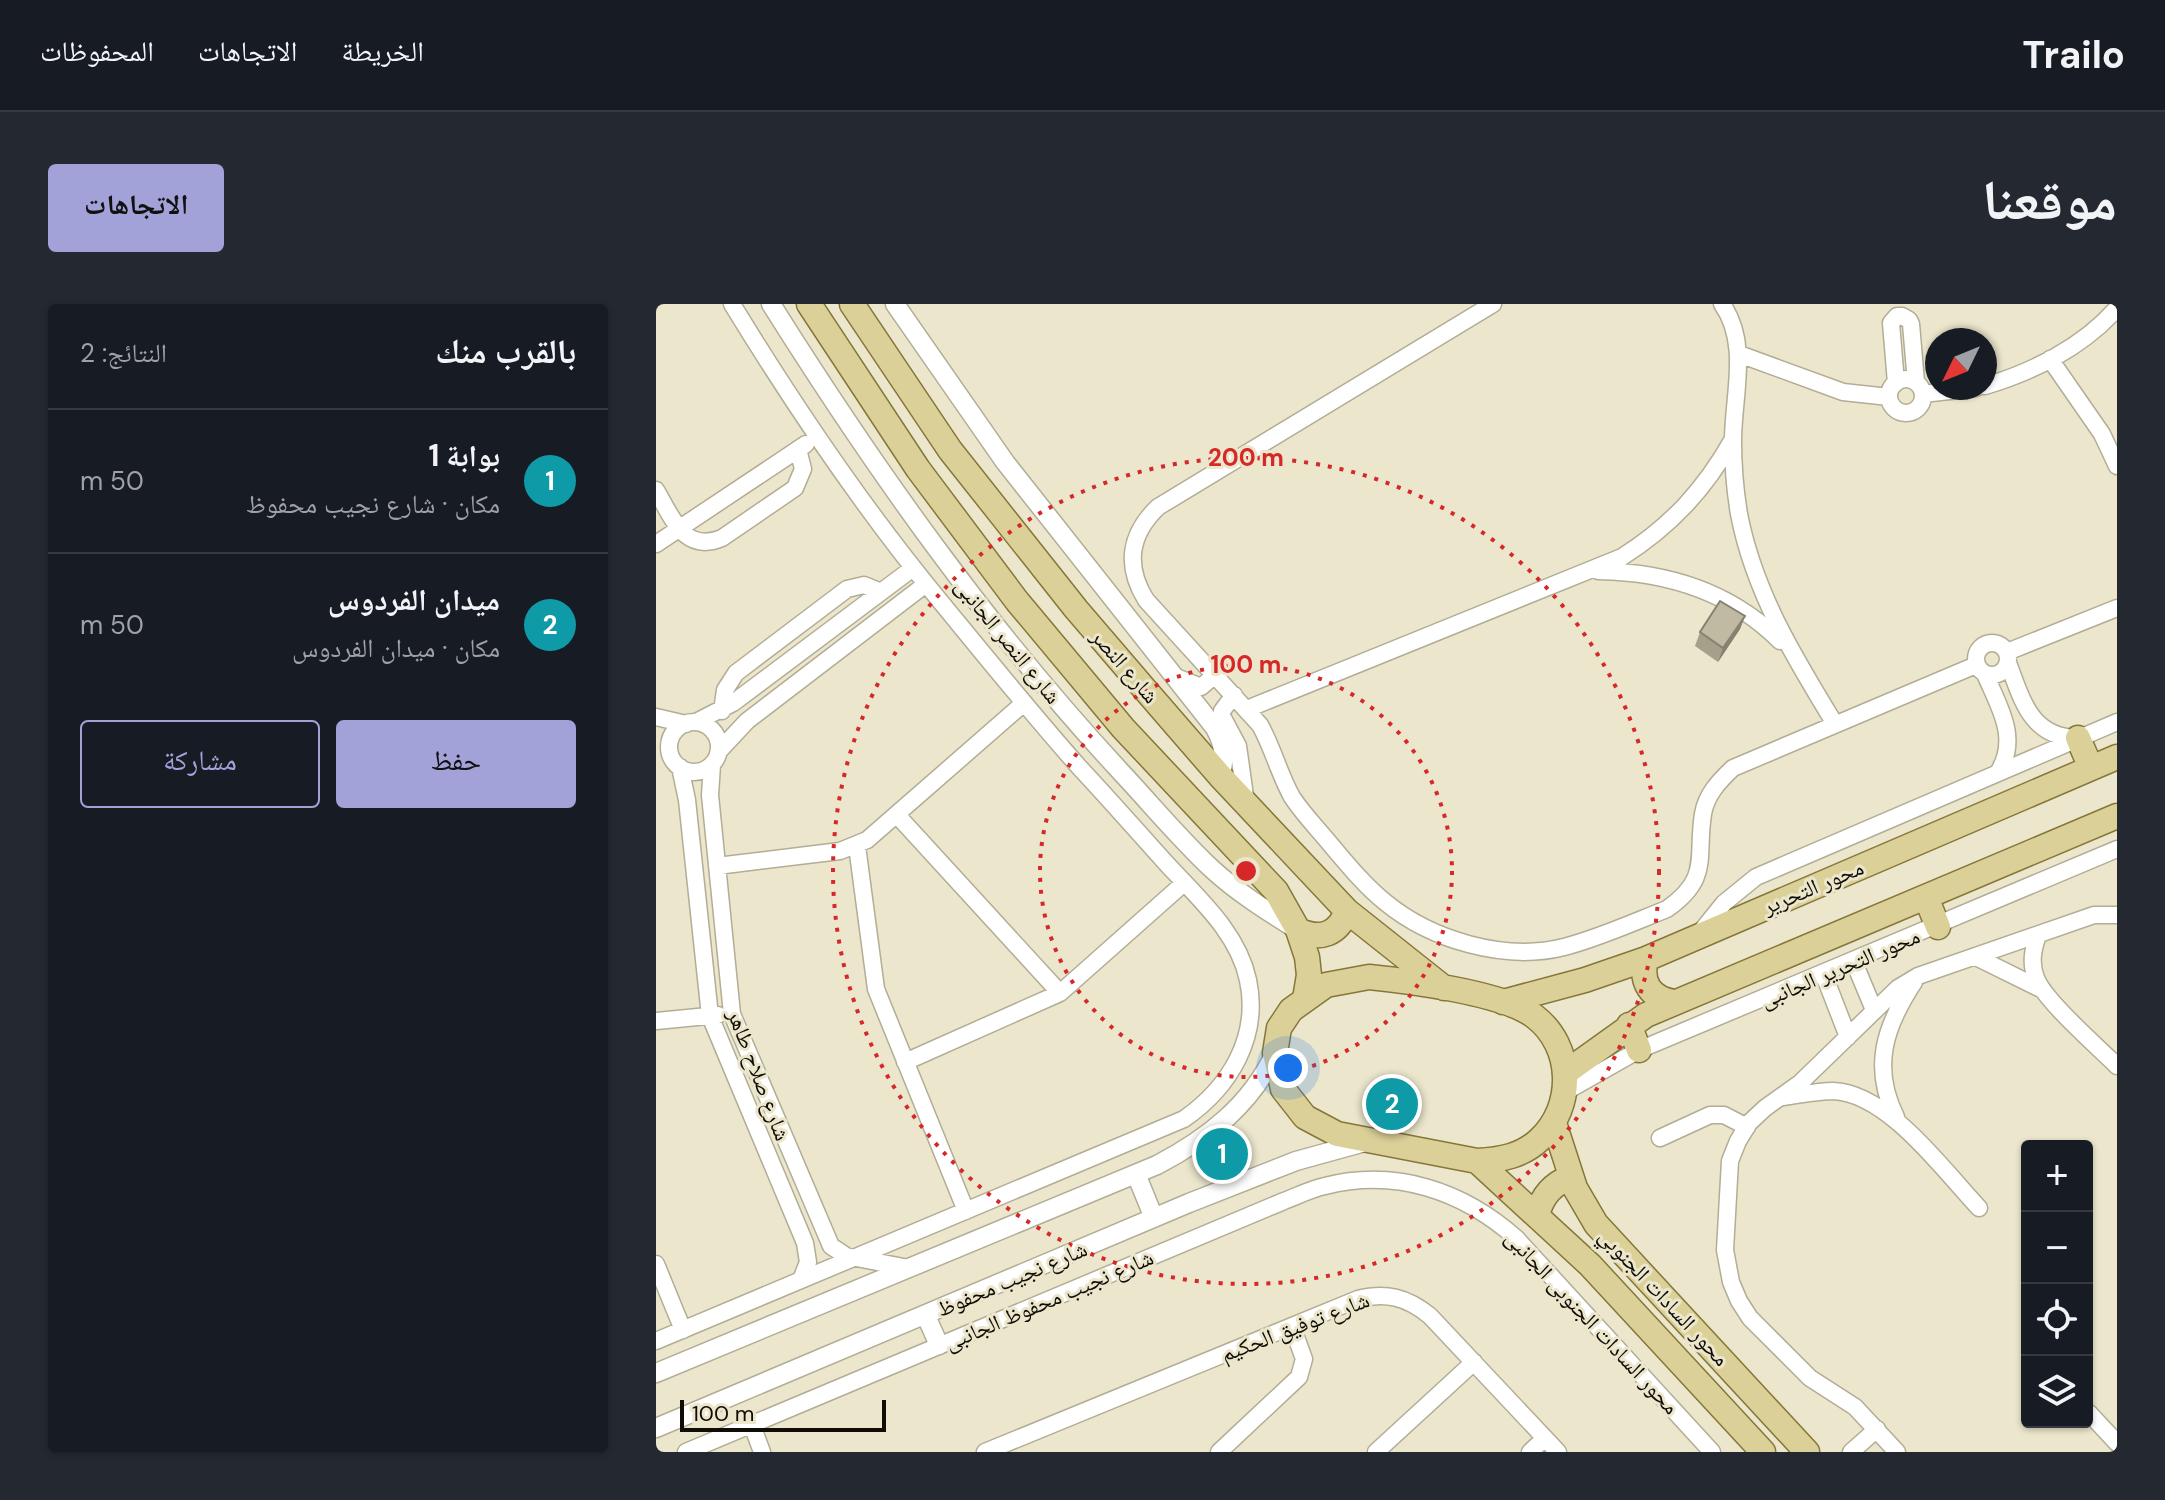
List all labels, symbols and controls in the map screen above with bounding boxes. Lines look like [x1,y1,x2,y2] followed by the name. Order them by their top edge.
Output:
[2023,30,2125,80] text: Trailo
[40,33,154,70] text: المحفوظات
[198,33,297,70] text: الاتجاهات
[341,33,424,70] text: الخريطة
[48,164,224,252] button: الاتجاهات
[1982,164,2117,237] text: موقعنا
[1925,328,1997,400] north arrow
[435,329,576,374] text: بالقرب منك
[80,336,167,370] text: النتائج: 2
[428,436,500,475] text: بوابة 1
[1208,442,1284,473] text: 200 m
[80,464,144,498] text: 50 m
[545,464,555,498] text: 1
[246,487,500,521] text: مكان · شارع نجيب محفوظ
[948,572,1068,710] street label: شارع النصر الجانبى
[328,580,500,619] text: ميدان الفردوس
[80,608,144,642] text: 50 m
[543,608,558,642] text: 2
[1084,622,1165,709] street label: شارع النصر
[292,631,500,665] text: مكان · ميدان الفردوس
[1211,649,1281,680] text: 100 m
[80,720,320,808] button: مشاركة
[336,720,576,808] button: حفظ
[1757,853,1868,922] street label: محور التحرير
[1232,857,1260,885] centre of rings
[1756,921,1924,1015] street label: محور التحرير الجانبى
[720,1004,797,1145] street label: شارع صلاح طاهر
[1268,1048,1308,1088] your location
[1366,1074,1418,1134] pin: 2
[1196,1124,1248,1184] pin: 1
[2021,1140,2093,1428] map controls
[2021,1140,2093,1212] button: +
[2021,1212,2093,1284] button: −
[1590,1222,1736,1374] street label: محور السادات الجنوبي
[1499,1223,1685,1421] street label: محور السادات الجنوبى الجانبى
[932,1234,1092,1324] street label: شارع نجيب محفوظ
[940,1243,1158,1357] street label: شارع نجيب محفوظ الجانبى
[2021,1284,2093,1356] button: locate
[1217,1285,1373,1369] street label: شارع توفيق الحكيم
[2021,1356,2093,1428] button: layers
[680,1396,886,1432] scale bar
[692,1399,754,1428] text: 100 m

